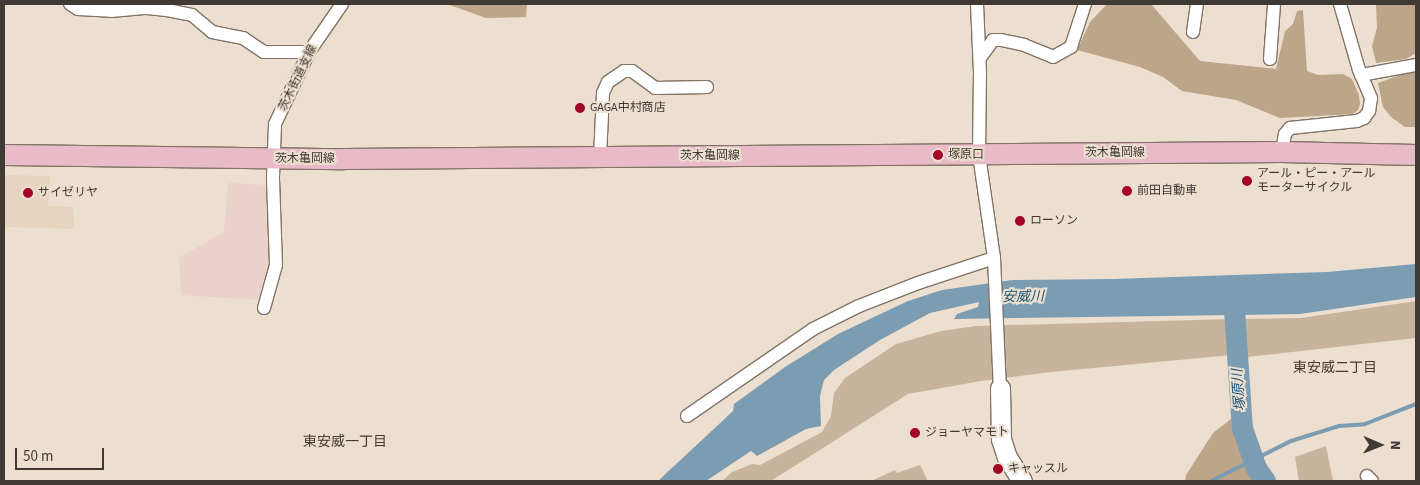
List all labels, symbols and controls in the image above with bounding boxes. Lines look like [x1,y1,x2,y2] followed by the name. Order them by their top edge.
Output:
[276,42,320,114] street label: 茨木街道支線
[590,101,666,115] place label: GAGA中村商店
[574,102,586,114] marker: GAGA中村商店
[1085,146,1145,160] street label: 茨木亀岡線
[948,148,984,162] place label: 塚原口
[680,149,740,163] street label: 茨木亀岡線
[932,149,944,161] marker: 塚原口
[275,152,335,166] street label: 茨木亀岡線
[1257,167,1376,195] place label: アール・ピー・アール モーターサイクル
[1241,175,1253,187] marker: アール・ピー・アール モーターサイクル
[1137,184,1197,198] place label: 前田自動車
[1121,185,1133,197] marker: 前田自動車
[38,186,98,200] place label: サイゼリヤ
[22,187,34,199] marker: サイゼリヤ
[1030,214,1078,228] place label: ローソン
[1014,215,1026,227] marker: ローソン
[1002,288,1044,306] water label: 安威川
[1293,360,1377,376] district label: 東安威二丁目
[1229,368,1249,412] water label: 塚原川
[1355,420,1405,470] north arrow
[925,426,1009,440] place label: ジョーヤマモト
[909,427,921,439] marker: ジョーヤマモト
[303,434,387,450] district label: 東安威一丁目
[18,438,106,470] scale bar
[1385,440,1405,450] text: N
[23,446,53,467] text: 50 m
[1008,462,1068,476] place label: キャッスル
[992,463,1004,475] marker: キャッスル

